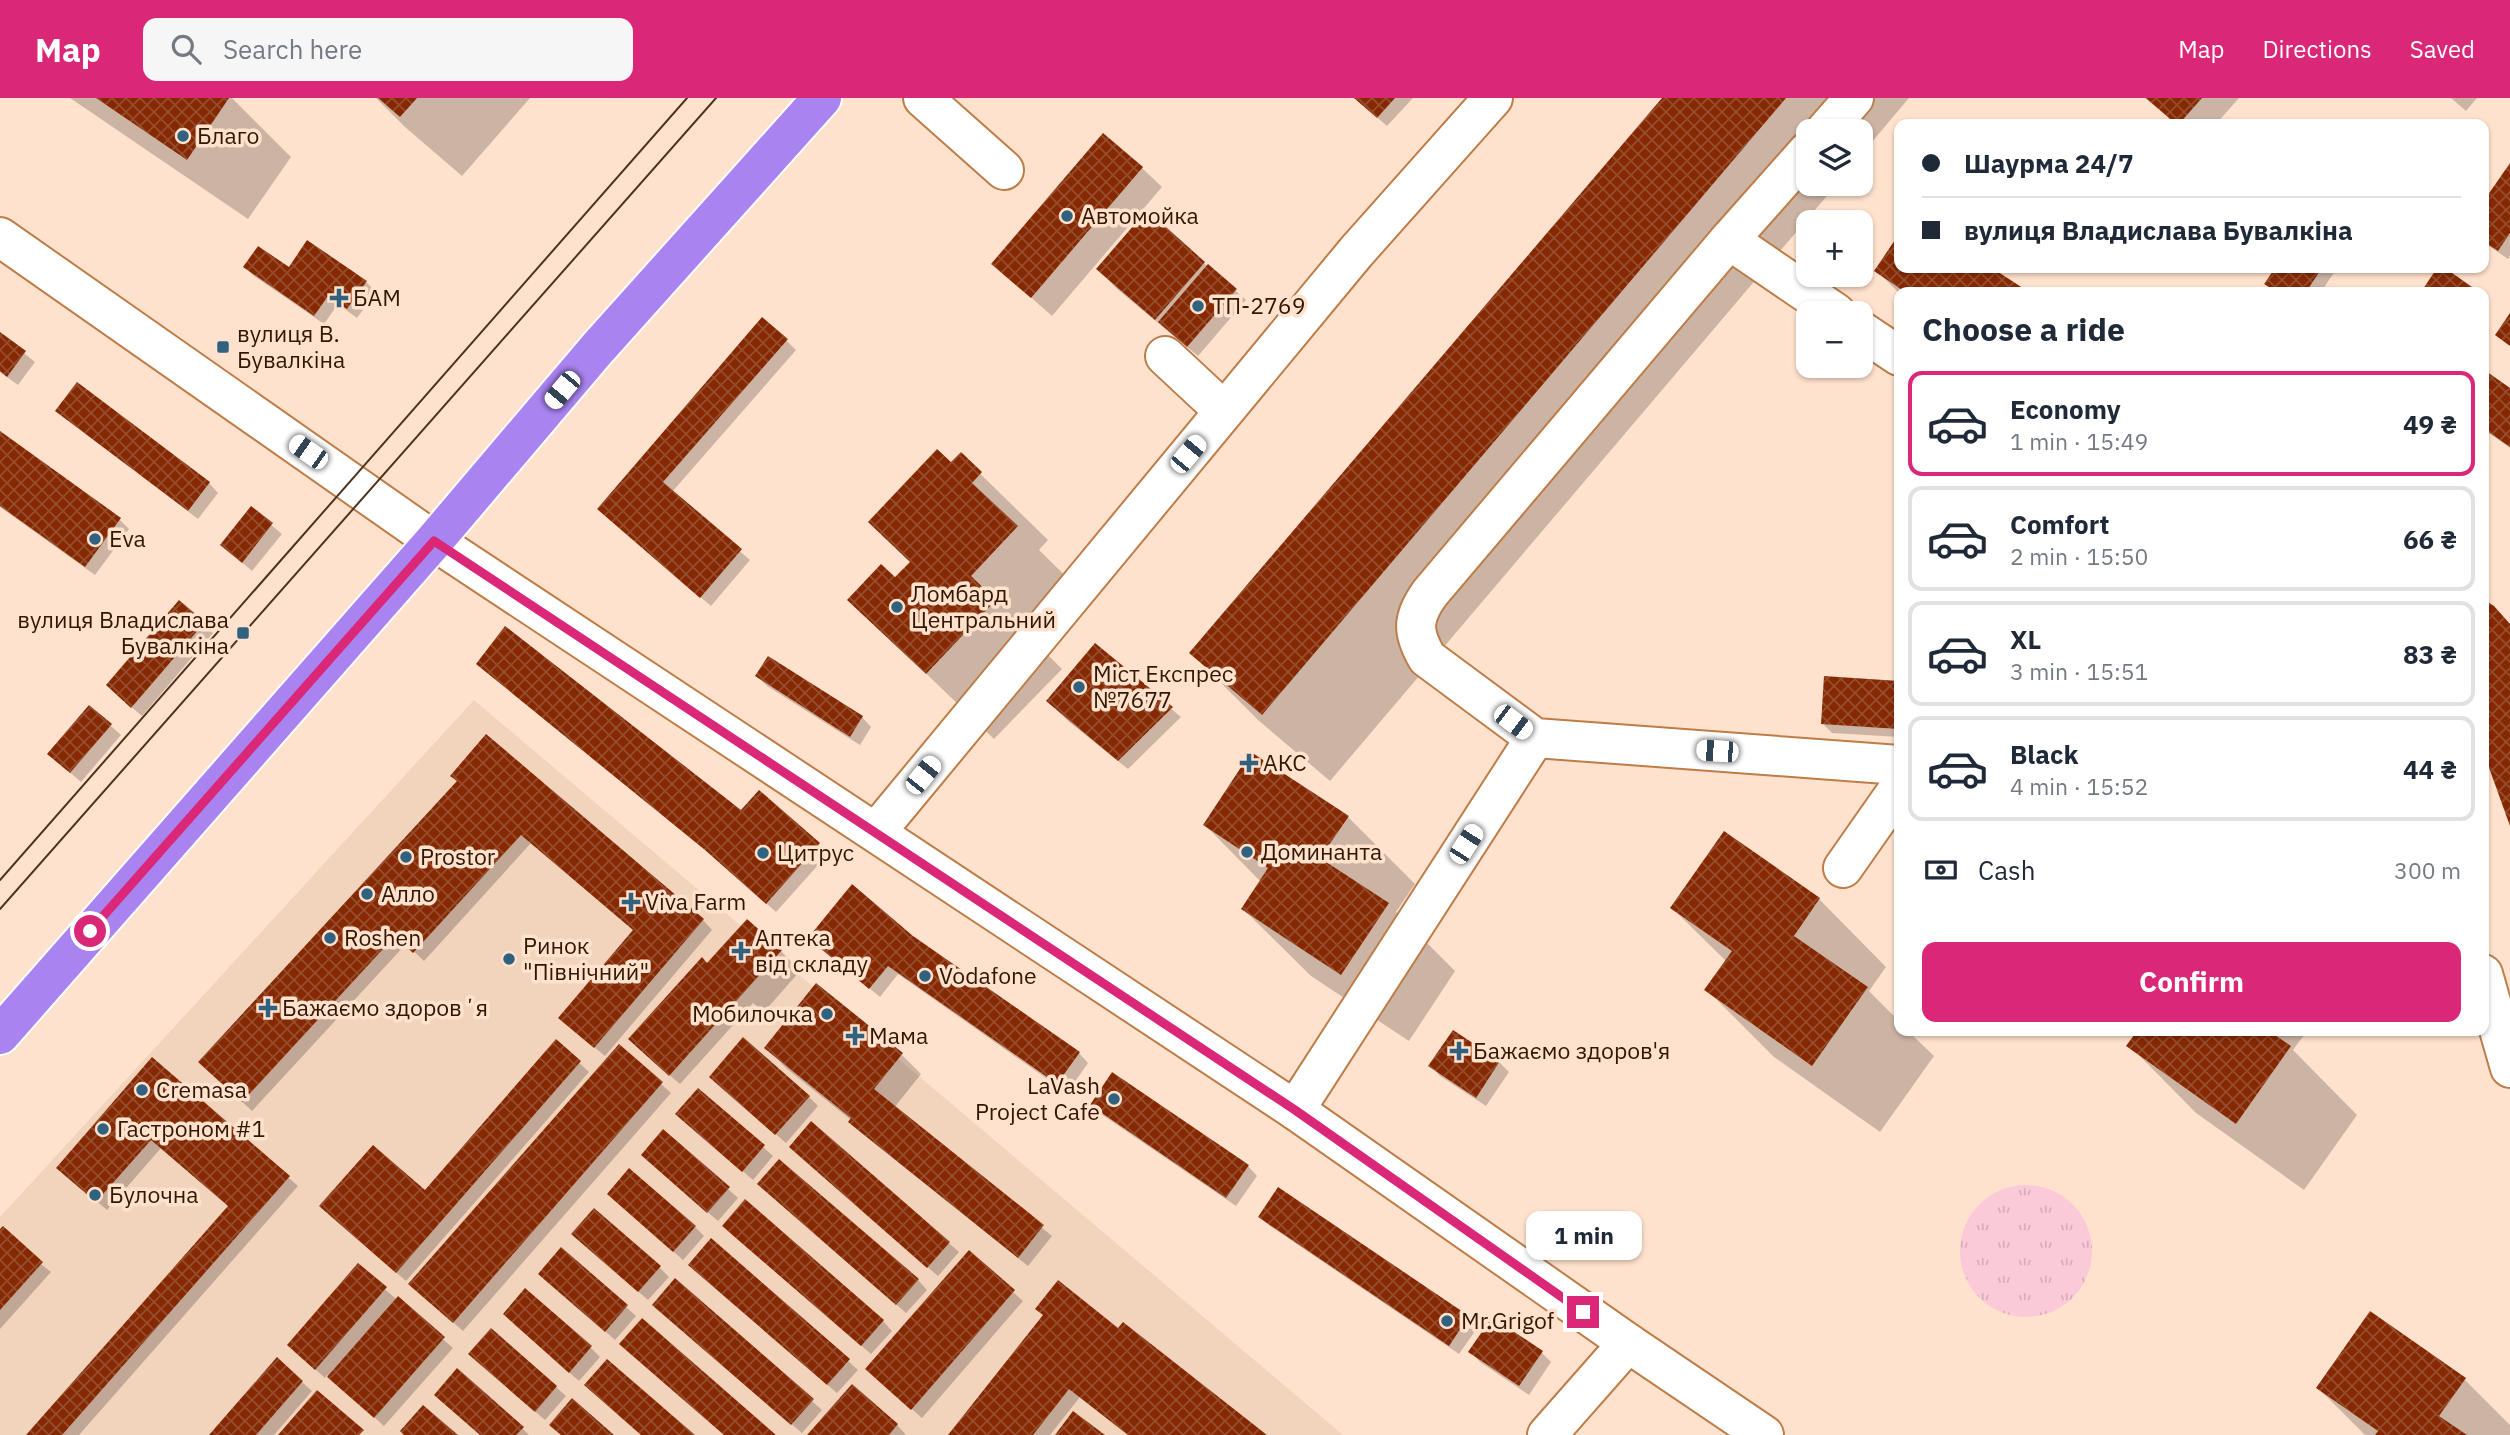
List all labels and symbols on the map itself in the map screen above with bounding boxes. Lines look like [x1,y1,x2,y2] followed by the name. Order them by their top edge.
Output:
[197,120,259,150] place label: Благо
[175,128,191,144] marker: Благо
[1081,200,1199,230] place label: Автомойка
[1059,208,1075,224] marker: Автомойка
[353,282,401,312] place label: БАМ
[331,290,347,306] marker: БАМ
[1212,290,1305,320] place label: ТП-2769
[1190,298,1206,314] marker: ТП-2769
[237,318,345,374] place label: вулиця В. Бувалкіна
[215,339,231,355] marker: вулиця В. Бувалкіна
[541,367,584,413] car
[285,431,332,473] car
[1167,431,1210,477] car
[109,523,146,553] place label: Eva
[87,531,103,547] marker: Eva
[911,578,1056,634] place label: Ломбард Центральний
[889,599,905,615] marker: Ломбард Центральний
[17,604,229,660] place label: вулиця Владислава Бувалкіна
[235,625,251,641] marker: вулиця Владислава Бувалкіна
[1093,658,1233,714] place label: Міст Експрес №7677
[1071,679,1087,695] marker: Міст Експрес №7677
[1490,701,1537,743] car
[1696,739,1739,763] car
[1263,747,1307,777] place label: АКС
[902,752,945,798] car
[1241,755,1257,771] marker: АКС
[1446,821,1487,867] car
[1261,836,1382,866] place label: Доминанта
[777,837,854,867] place label: Цитрус
[420,841,496,871] place label: Prostor
[1239,844,1255,860] marker: Доминанта
[755,845,771,861] marker: Цитрус
[398,849,414,865] marker: Prostor
[381,878,435,908] place label: Алло
[359,886,375,902] marker: Алло
[645,886,746,916] place label: Viva Farm
[623,894,639,910] marker: Viva Farm
[74,915,106,947] route start
[344,922,421,952] place label: Roshen
[755,922,868,978] place label: Аптека від складу
[322,930,338,946] marker: Roshen
[523,930,649,986] place label: Ринок "Північний"
[733,943,749,959] marker: Аптека від складу
[501,951,517,967] marker: Ринок "Північний"
[939,960,1037,990] place label: Vodafone
[917,968,933,984] marker: Vodafone
[282,992,488,1022] place label: Бажаємо здоровʼя
[692,998,813,1028] place label: Мобилочка
[260,1000,276,1016] marker: Бажаємо здоровʼя
[819,1006,835,1022] marker: Мобилочка
[869,1020,928,1050] place label: Мама
[847,1028,863,1044] marker: Мама
[1473,1035,1670,1065] place label: Бажаємо здоров'я
[1451,1043,1467,1059] marker: Бажаємо здоров'я
[975,1070,1100,1126] place label: LaVash Project Cafe
[156,1074,247,1104] place label: Cremasa
[134,1082,150,1098] marker: Cremasa
[1106,1091,1122,1107] marker: LaVash Project Cafe
[117,1113,266,1143] place label: Гастроном #1
[95,1121,111,1137] marker: Гастроном #1
[109,1179,199,1209] place label: Булочна
[87,1187,103,1203] marker: Булочна
[1525,1210,1641,1260] callout: 1 min
[1567,1296,1599,1328] route end
[1461,1305,1554,1335] place label: Mr.Grigof
[1439,1313,1455,1329] marker: Mr.Grigof

